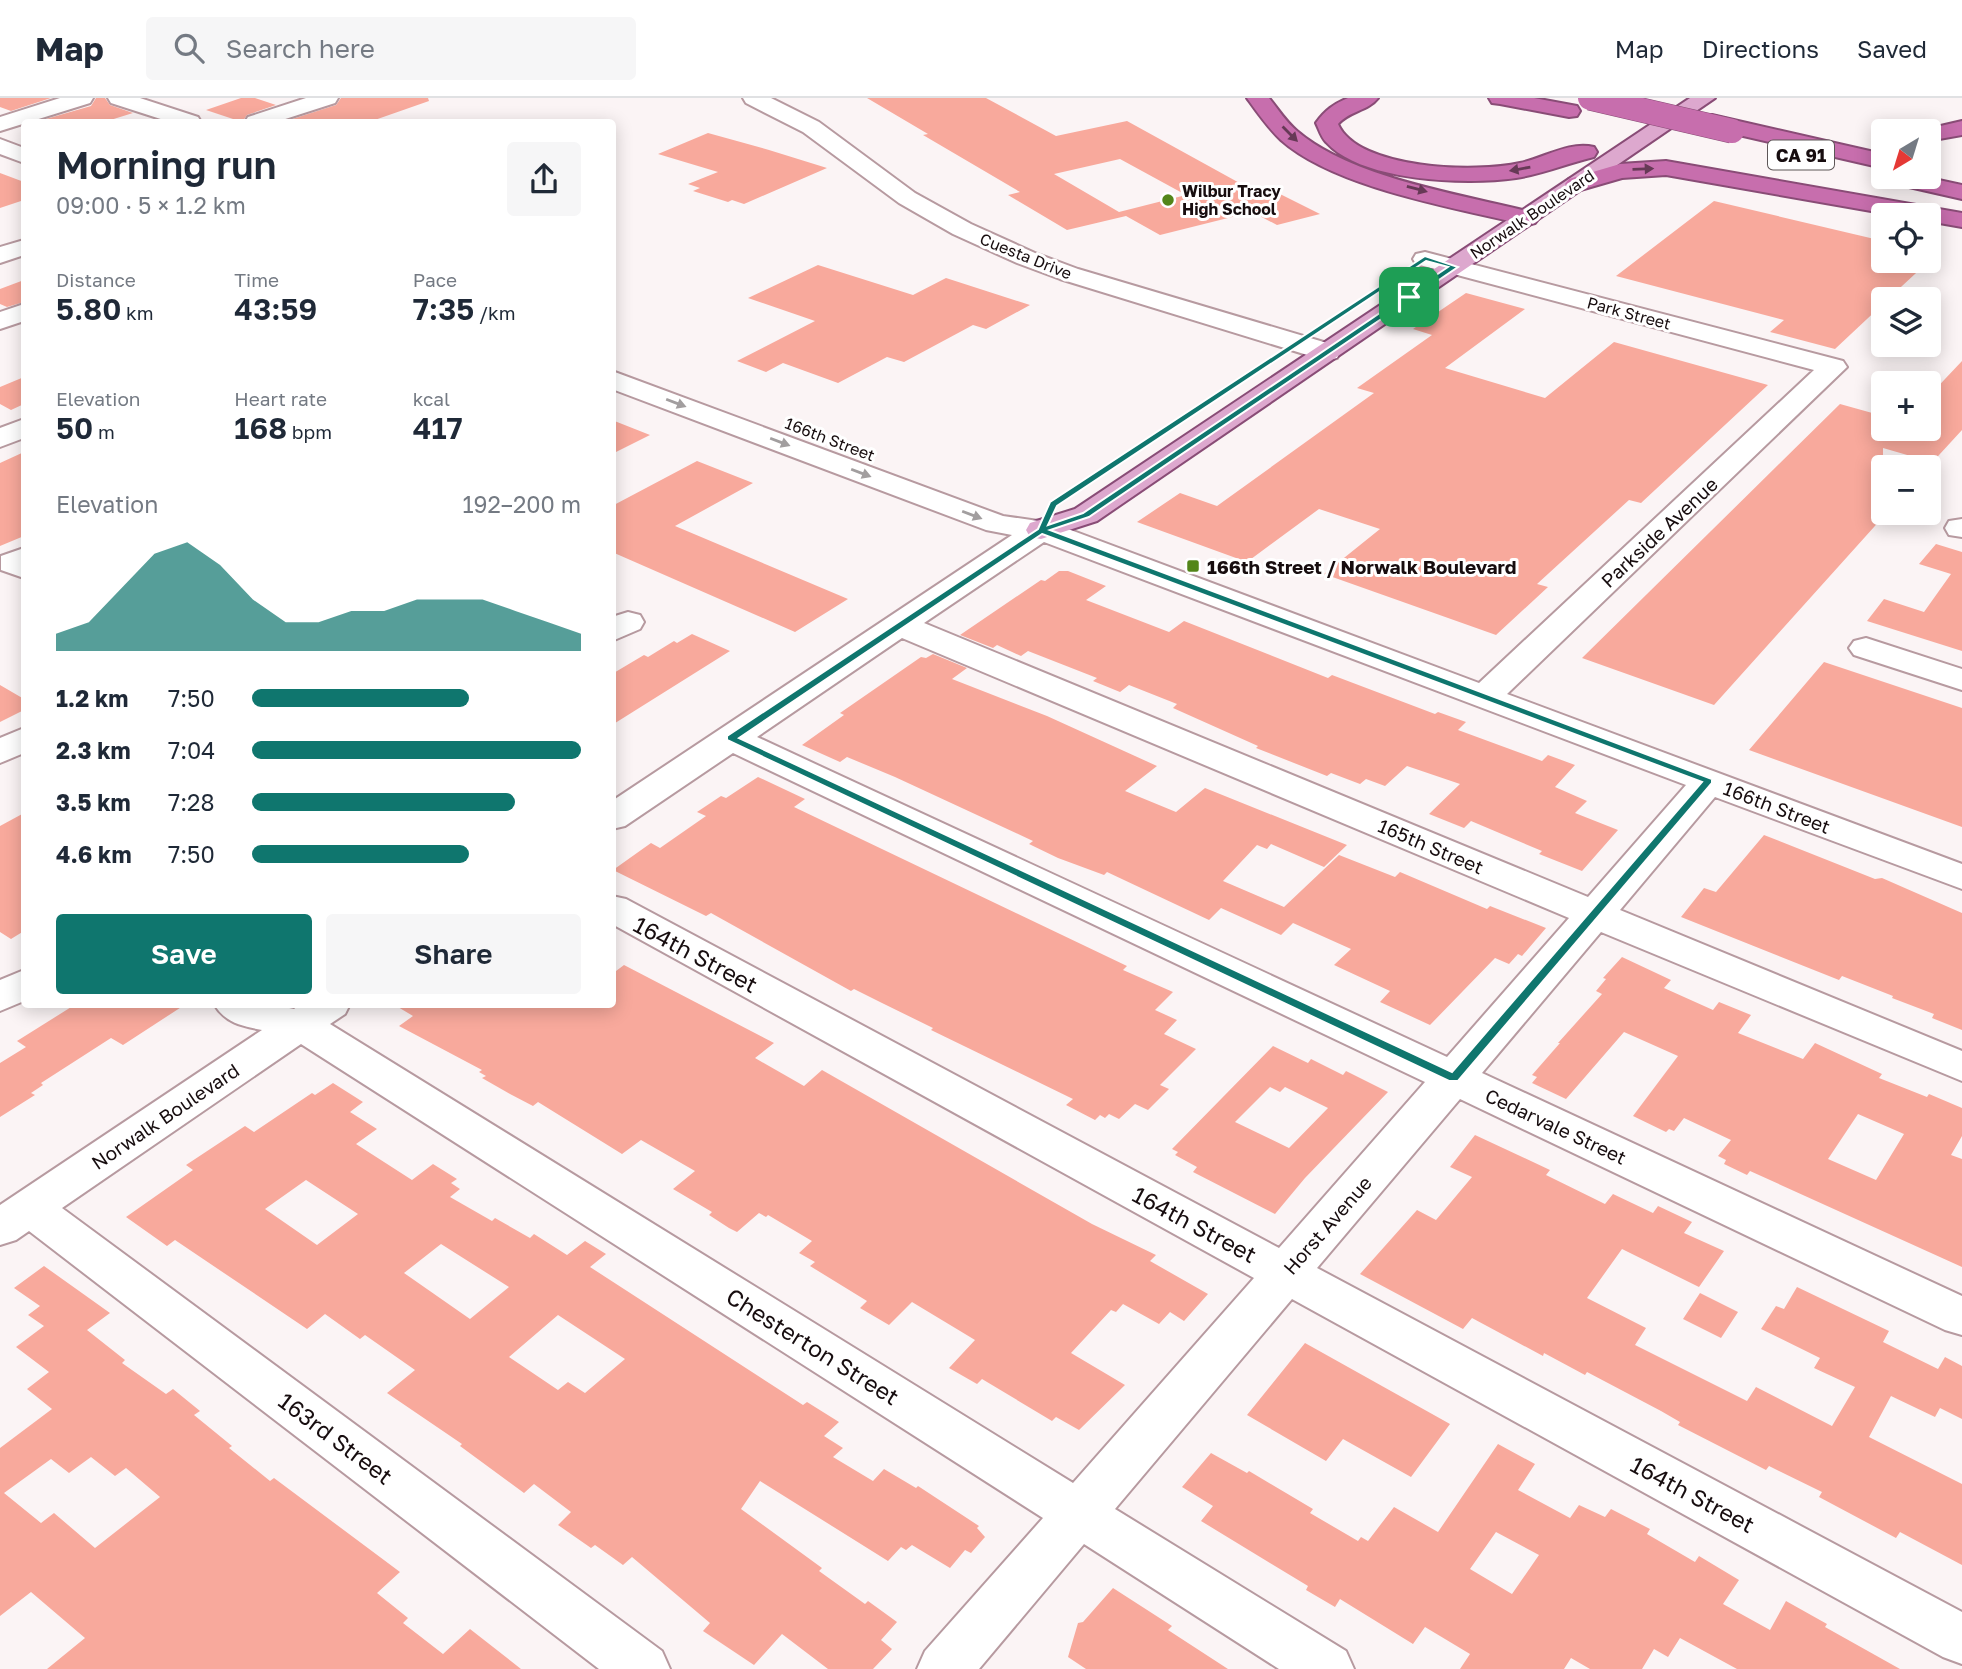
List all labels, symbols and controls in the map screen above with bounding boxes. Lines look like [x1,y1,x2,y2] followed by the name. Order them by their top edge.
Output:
[146,17,636,80] search box
[35,29,104,68] text: Map
[170,29,208,67] icon: search
[226,33,375,64] text: Search here
[1615,34,1664,63] text: Map
[1702,34,1819,63] text: Directions
[1857,34,1927,63] text: Saved
[1871,119,1941,189] north arrow
[1871,119,1941,525] map controls
[1281,126,1298,143] one-way arrow
[1768,140,1834,170] road number: CA 91
[56,142,277,187] text: Morning run
[507,142,581,216] button: share
[1632,163,1654,174] one-way arrow
[1509,164,1531,175] one-way arrow
[1466,165,1598,263] street label: Norwalk Boulevard
[1182,181,1281,219] place label: Wilbur Tracy High School
[1406,184,1428,195] one-way arrow
[56,191,246,219] text: 09:00 · 5 × 1.2 km
[1160,192,1176,208] marker: Wilbur Tracy High School
[1871,203,1941,273] button: locate
[977,228,1075,284] street label: Cuesta Drive
[1379,267,1439,327] pin
[56,268,136,291] text: Distance
[234,268,279,291] text: Time
[413,268,457,291] text: Pace
[1390,278,1428,316] icon: arrive
[1871,287,1941,357] button: layers
[56,291,121,327] text: 5.80
[234,291,317,327] text: 43:59
[413,291,474,327] text: 7:35
[1585,292,1673,334] street label: Park Street
[121,301,154,324] text: km
[474,301,516,324] text: /km
[1871,371,1941,441] button: +
[56,387,141,410] text: Elevation
[234,387,327,410] text: Heart rate
[413,387,450,410] text: kcal
[666,398,687,409] one-way arrow
[56,410,93,446] text: 50
[234,410,287,446] text: 168
[413,410,463,446] text: 417
[782,413,878,465] street label: 166th Street
[93,420,115,443] text: m
[287,420,332,443] text: bpm
[770,437,791,448] one-way arrow
[1871,455,1941,525] button: −
[851,468,872,479] one-way arrow
[1596,472,1722,592] street label: Parkside Avenue
[56,490,158,518] text: Elevation
[462,490,581,518] text: 192–200 m
[962,510,983,521] one-way arrow
[1207,555,1516,578] place label: 166th Street / Norwalk Boulevard
[1185,558,1201,574] marker: 166th Street / Norwalk Boulevard
[56,684,128,712] text: 1.2 km
[168,684,215,712] text: 7:50
[56,736,131,764] text: 2.3 km
[168,736,215,764] text: 7:04
[1720,776,1834,838] street label: 166th Street
[56,788,131,816] text: 3.5 km
[168,788,214,816] text: 7:28
[1375,814,1487,878] street label: 165th Street
[56,840,132,868] text: 4.6 km
[168,840,215,868] text: 7:50
[629,910,763,998] street label: 164th Street
[56,914,312,994] button: Save
[326,914,581,994] button: Share
[87,1058,243,1174] street label: Norwalk Boulevard
[1482,1083,1630,1169] street label: Cedarvale Street
[1278,1171,1376,1279] street label: Horst Avenue
[1128,1180,1262,1268] street label: 164th Street
[722,1282,904,1410] street label: Chesterton Street
[274,1386,398,1490] street label: 163rd Street
[1626,1450,1760,1538] street label: 164th Street

